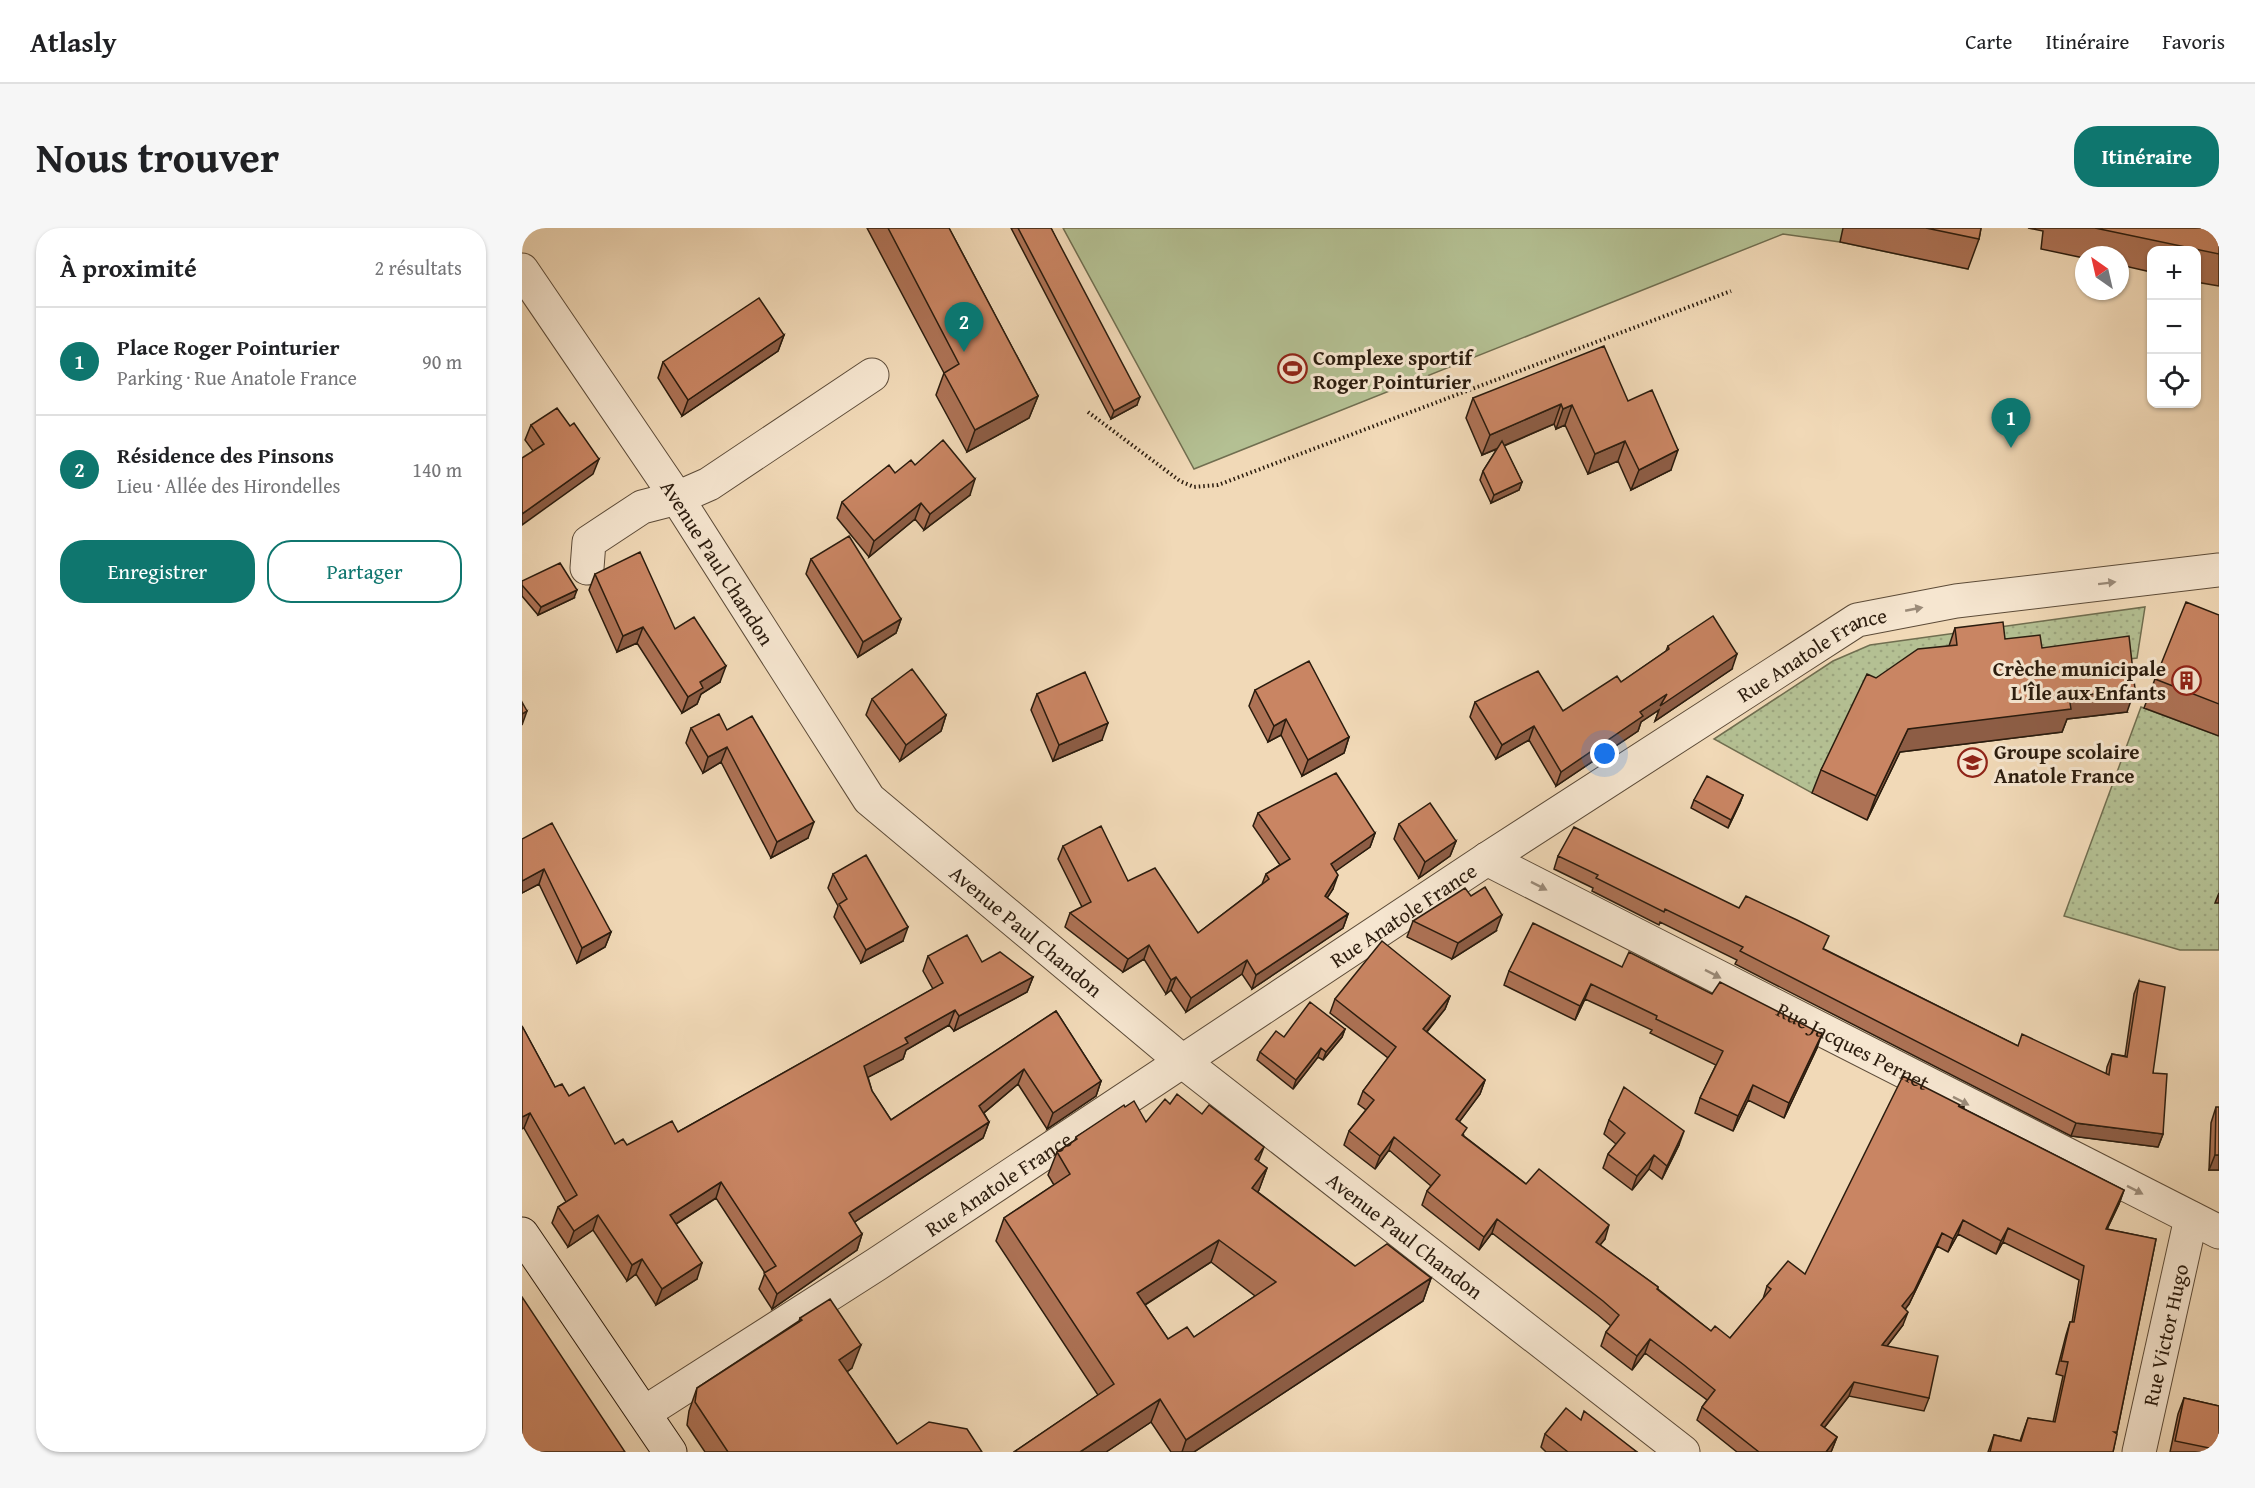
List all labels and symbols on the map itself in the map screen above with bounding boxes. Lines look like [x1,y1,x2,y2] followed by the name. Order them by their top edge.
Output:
[2075,246,2129,300] north arrow
[944,302,984,352] pin: 2
[1313,342,1474,397] place label: Complexe sportif Roger Pointurier
[1276,353,1308,385] sports icon: Complexe sportif Roger Pointurier
[1992,398,2030,448] pin: 1
[653,473,783,651] street label: Avenue Paul Chandon
[2098,578,2117,588] one-way arrow
[1731,599,1890,709] street label: Rue Anatole France
[1905,604,1924,613] one-way arrow
[1993,653,2166,708] place label: Crèche municipale L'Île aux Enfants
[2171,664,2203,696] building icon: Crèche municipale L'Île aux Enfants
[1994,736,2140,791] place label: Groupe scolaire Anatole France
[1590,739,1619,768] your location
[1957,747,1989,779] school or university icon: Groupe scolaire Anatole France
[1323,855,1483,975] street label: Rue Anatole France
[943,858,1110,1004] street label: Avenue Paul Chandon
[1531,881,1548,891] one-way arrow
[1704,970,1721,979] one-way arrow
[1771,994,1936,1098] street label: Rue Jacques Pernet
[1953,1096,1970,1106] one-way arrow
[919,1123,1078,1244] street label: Rue Anatole France
[1320,1164,1490,1306] street label: Avenue Paul Chandon
[2126,1184,2144,1194] one-way arrow
[2134,1261,2196,1409] street label: Rue Victor Hugo

